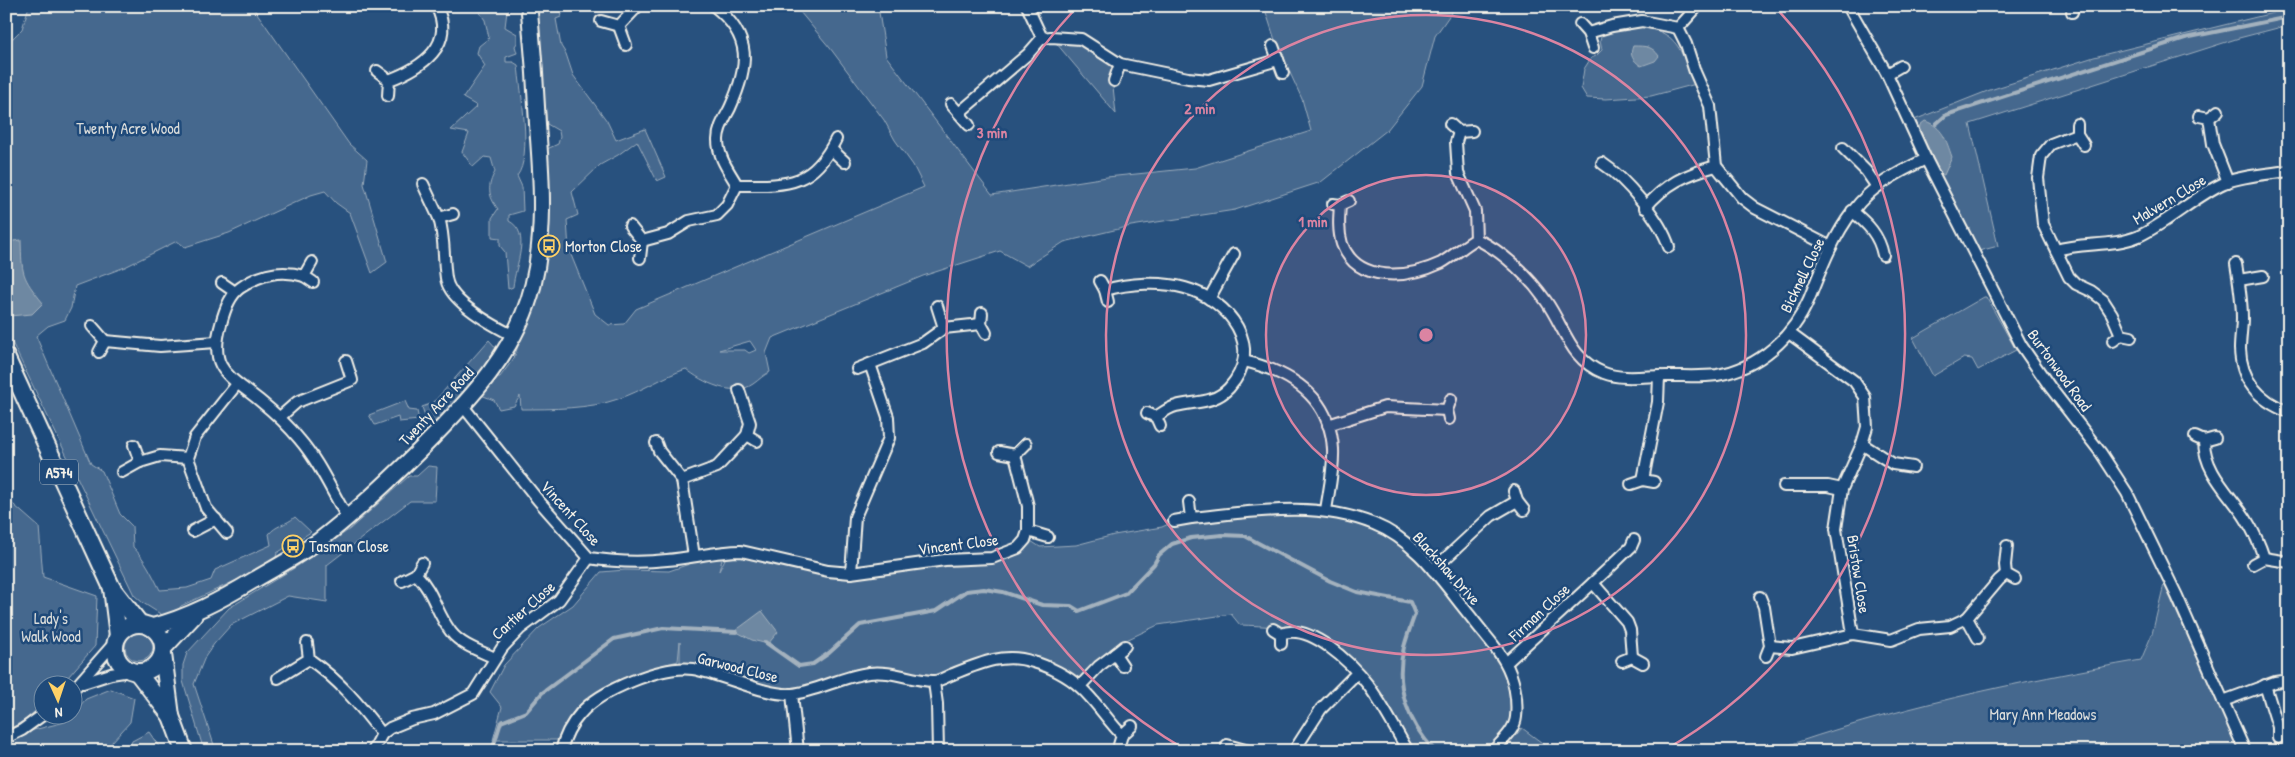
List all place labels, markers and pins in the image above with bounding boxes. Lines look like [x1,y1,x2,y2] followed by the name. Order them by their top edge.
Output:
[537,234,561,258] bus stop icon: Morton Close
[565,235,643,257] place label: Morton Close
[1417,326,1435,344] centre of rings
[281,534,305,558] bus stop icon: Tasman Close
[309,535,390,557] place label: Tasman Close

